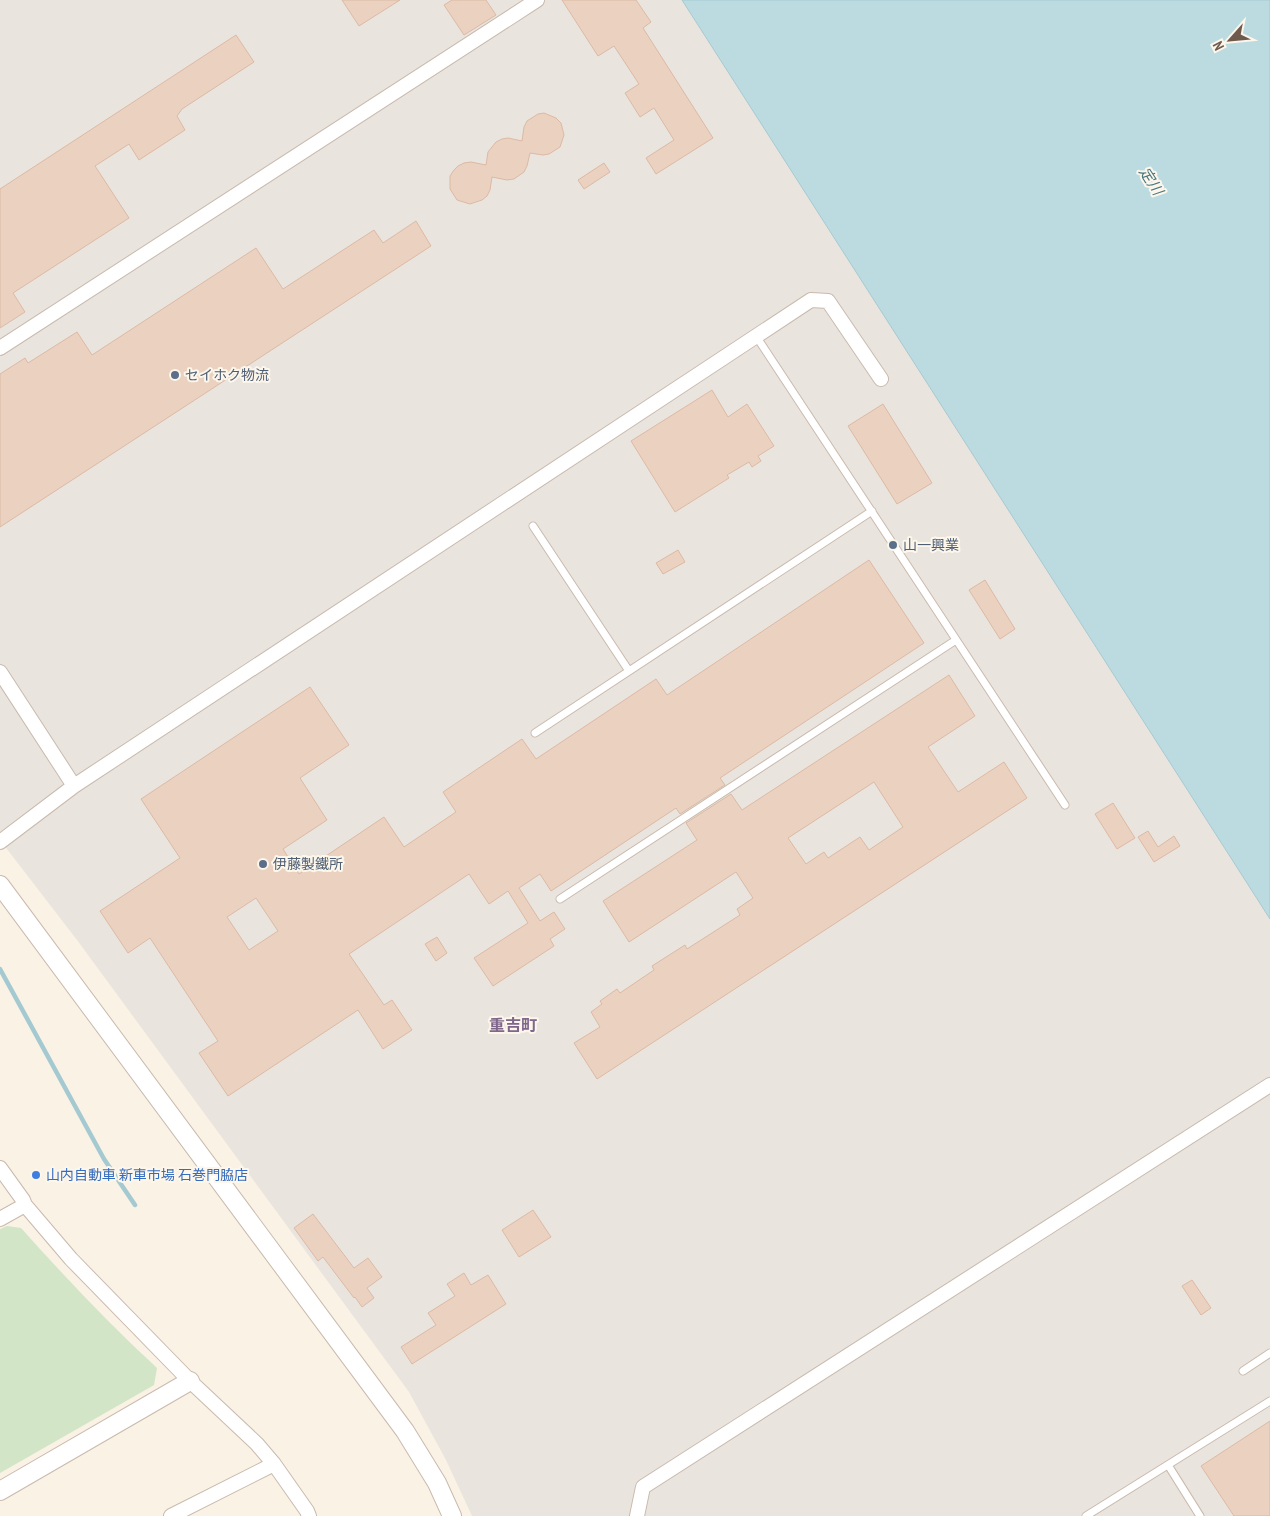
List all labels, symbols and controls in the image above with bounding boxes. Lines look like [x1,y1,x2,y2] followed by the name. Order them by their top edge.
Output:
[1205,15,1255,65] north arrow
[1209,38,1228,53] text: N
[1135,163,1169,200] water label: 定川
[185,366,269,384] place label: セイホク物流
[169,369,181,381] marker: セイホク物流
[903,536,959,554] place label: 山一興業
[887,539,899,551] marker: 山一興業
[273,855,343,873] place label: 伊藤製鐵所
[257,858,269,870] marker: 伊藤製鐵所
[489,1015,537,1035] district label: 重吉町
[46,1166,248,1184] place label: 山内自動車 新車市場 石巻門脇店
[30,1169,42,1181] marker: 山内自動車 新車市場 石巻門脇店

